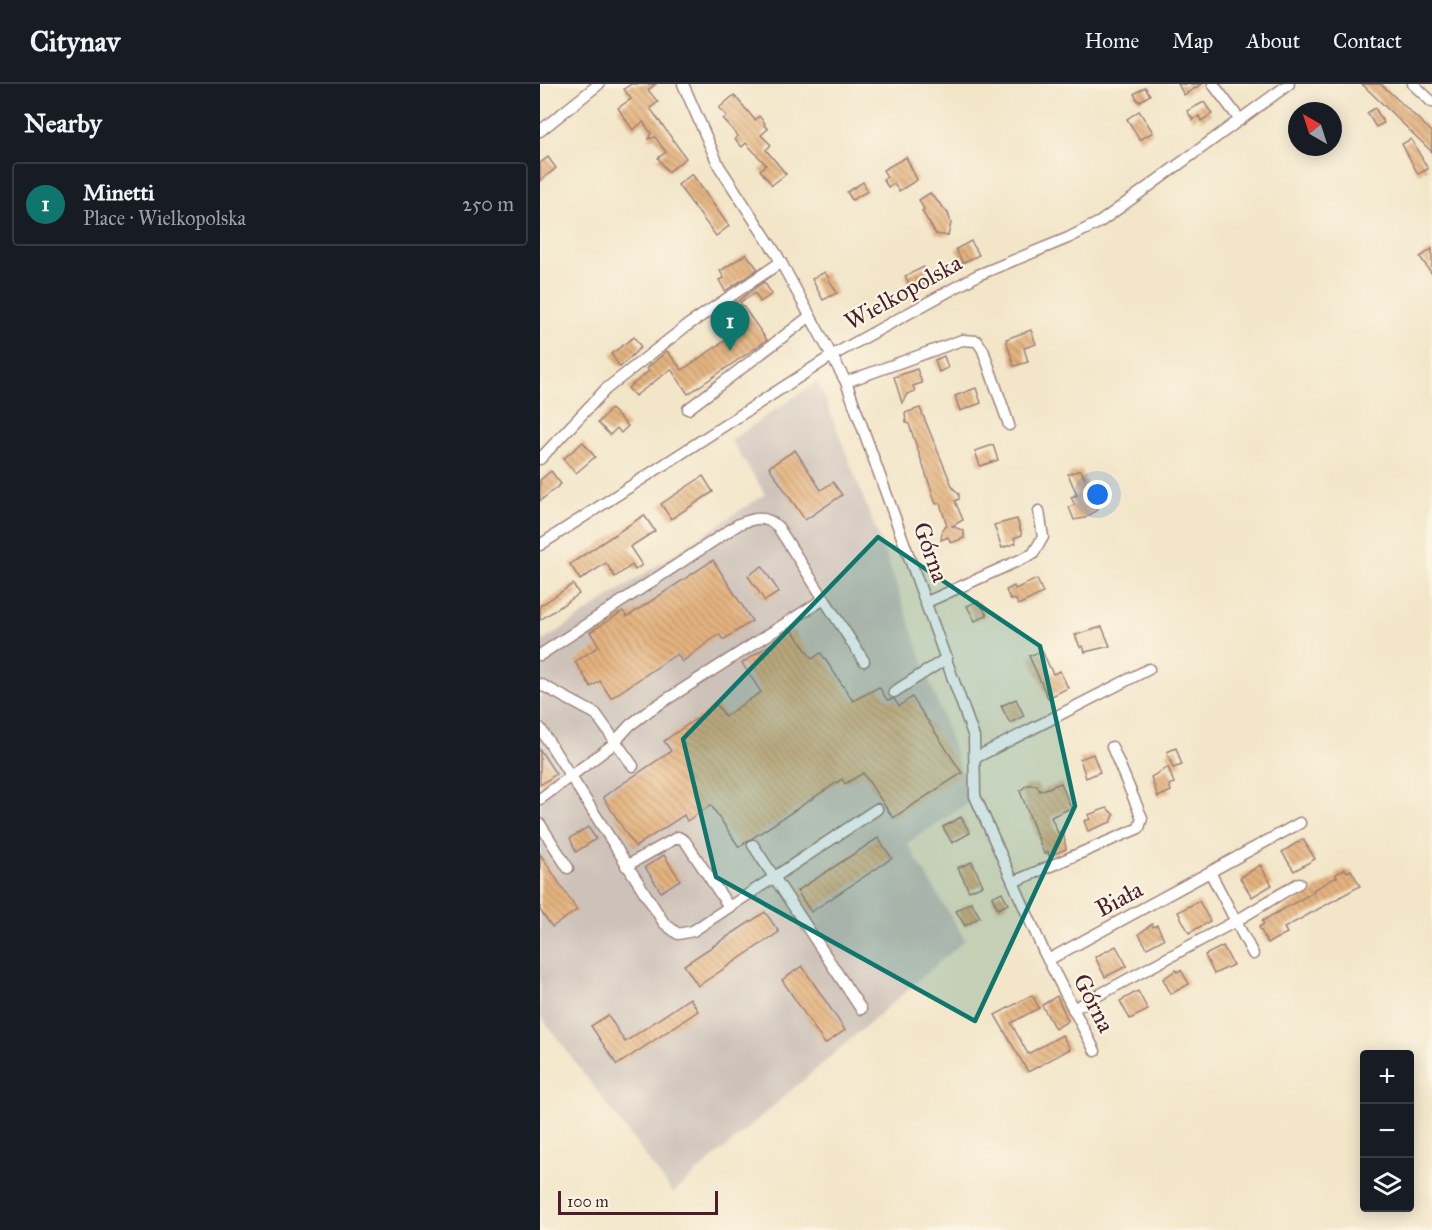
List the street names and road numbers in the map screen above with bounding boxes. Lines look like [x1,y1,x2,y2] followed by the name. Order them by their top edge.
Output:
[839,247,968,337] street label: Wielkopolska
[906,518,956,587] street label: Górna
[1090,874,1148,924] street label: Biała
[1067,969,1122,1038] street label: Górna

